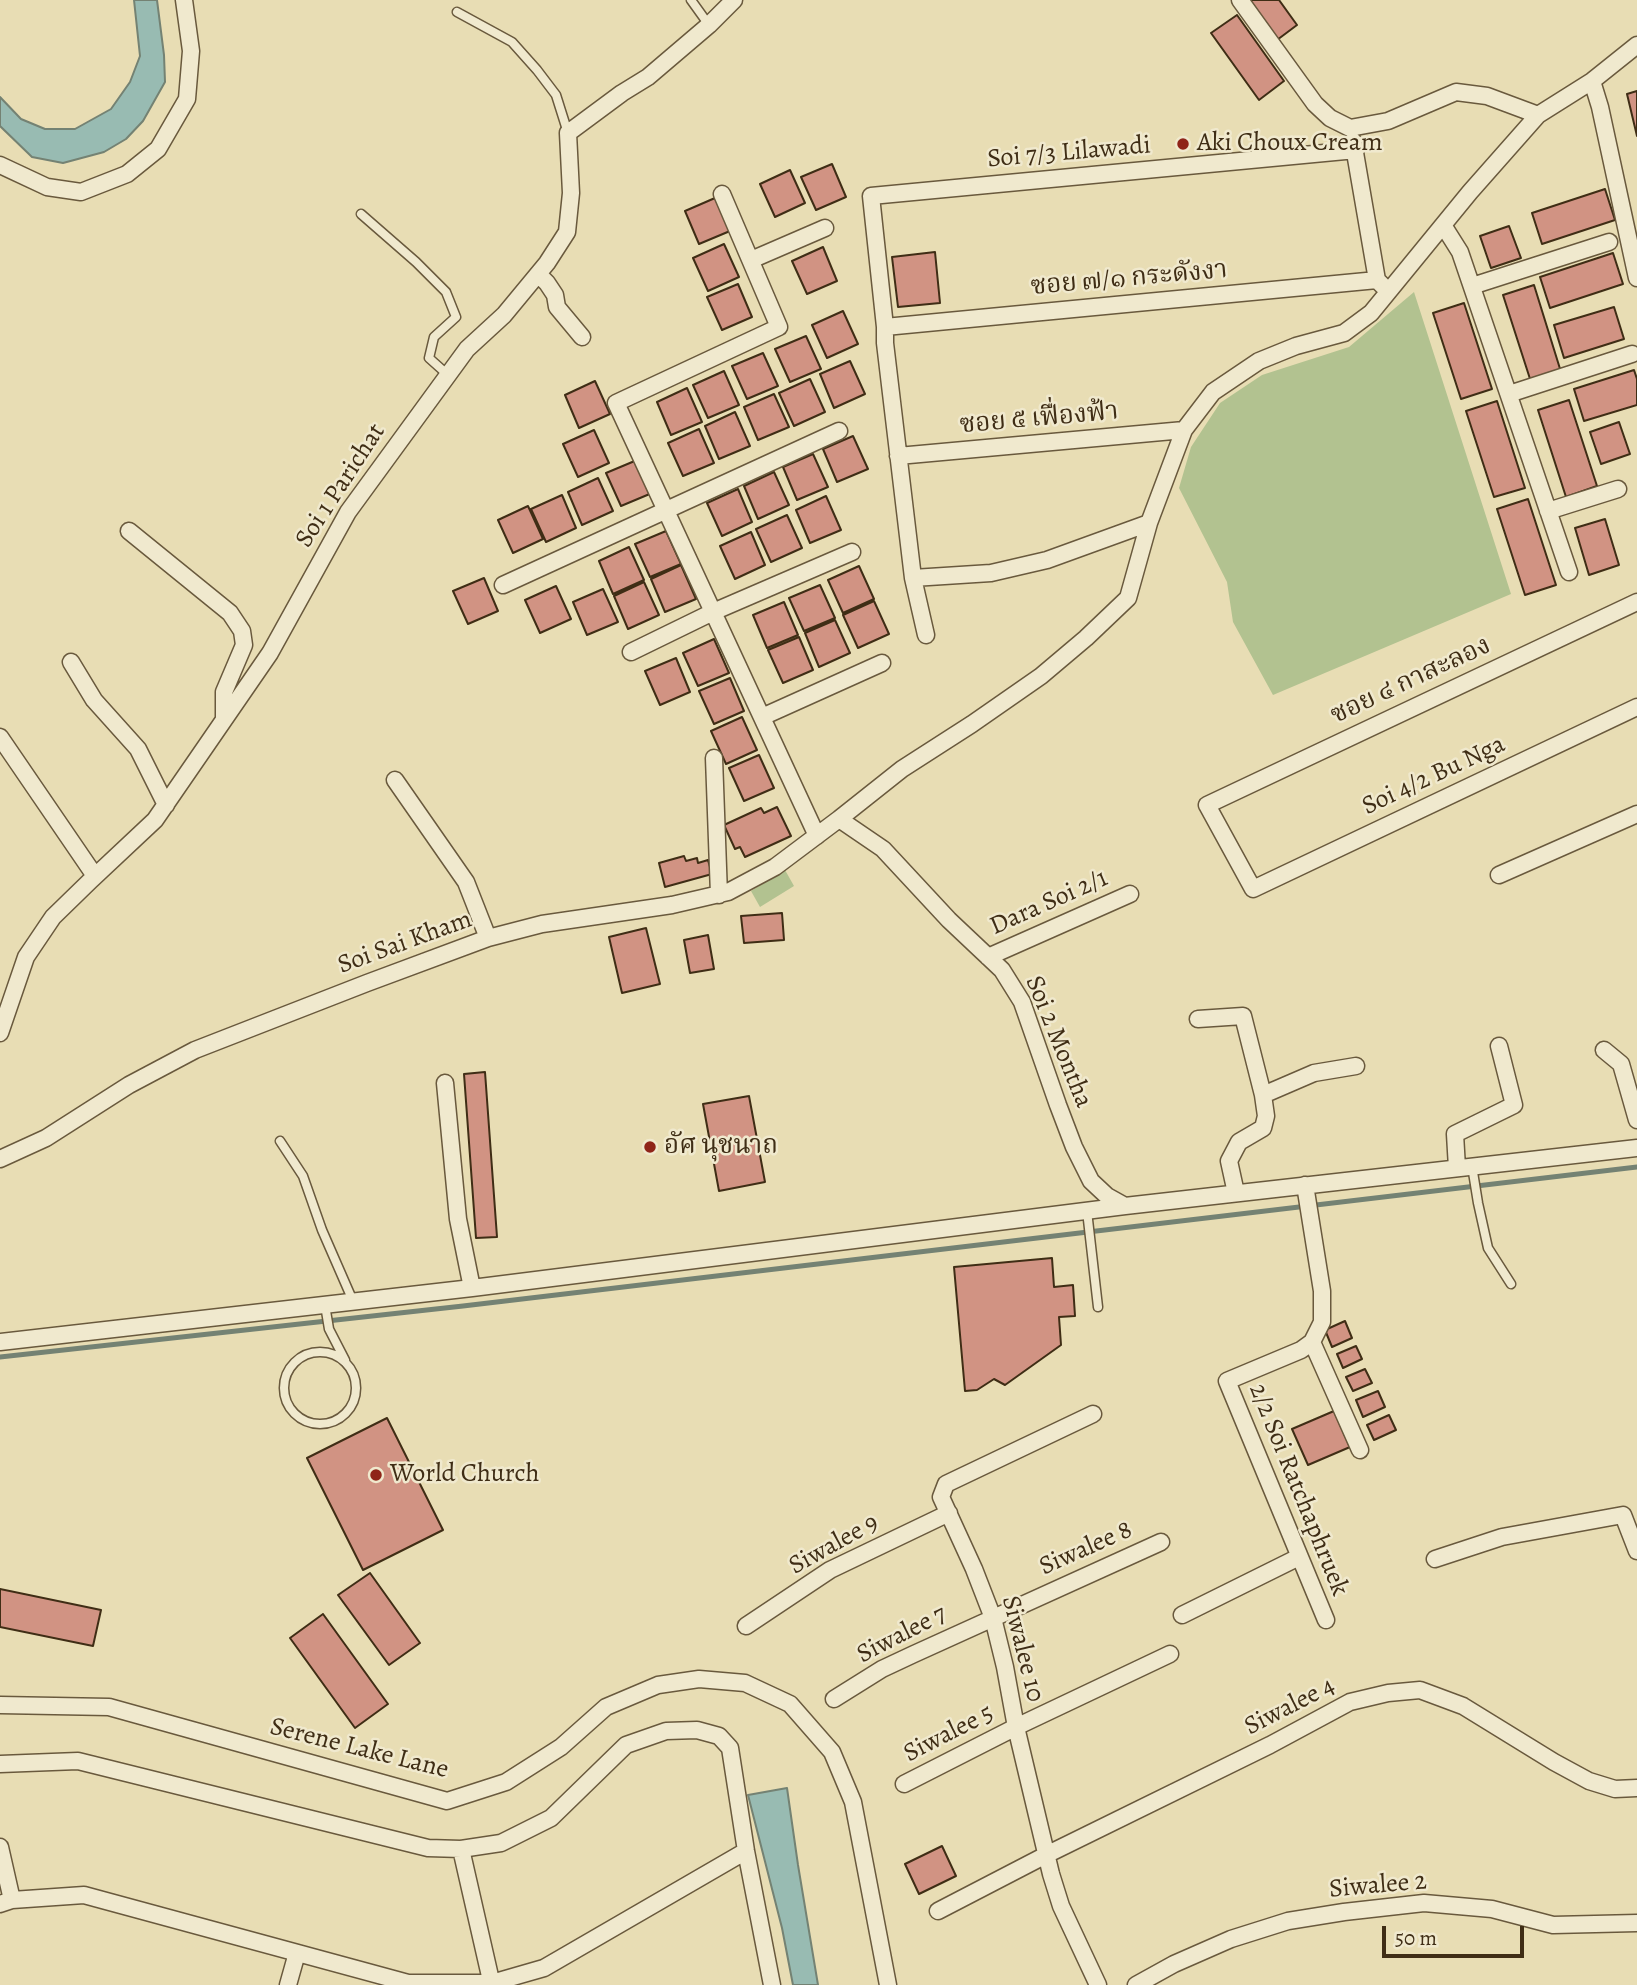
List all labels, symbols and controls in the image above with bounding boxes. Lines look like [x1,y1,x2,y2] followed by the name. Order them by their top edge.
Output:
[1197,128,1383,160] place label: Aki Choux Cream
[986,130,1152,176] street label: Soi 7/3 Lilawadi
[1175,136,1191,152] marker: Aki Choux Cream
[1029,255,1229,303] street label: ซอย ๗/๑ กระดังงา
[958,397,1120,441] street label: ซอย ๕ เฟื่องฟ้า
[289,418,393,554] street label: Soi 1 Parichat
[1326,630,1496,732] street label: ซอย ๔ กาสะลอง
[1358,729,1510,823] street label: Soi 4/2 Bu Nga
[985,863,1113,943] street label: Dara Soi 2/1
[334,904,476,982] street label: Soi Sai Kham
[1017,972,1099,1112] street label: Soi 2 Montha
[664,1131,778,1163] place label: อัศ นุชนาถ
[642,1139,658,1155] marker: อัศ นุชนาถ
[1241,1379,1355,1601] street label: 2/2 Soi Ratchaphruek
[390,1459,539,1491] place label: World Church
[368,1467,384,1483] marker: World Church
[784,1508,884,1582] street label: Siwalee 9
[1035,1515,1137,1583] street label: Siwalee 8
[994,1593,1050,1705] street label: Siwalee 10
[852,1599,952,1671] street label: Siwalee 7
[1240,1671,1340,1743] street label: Siwalee 4
[899,1698,999,1770] street label: Siwalee 5
[266,1712,452,1786] street label: Serene Lake Lane
[1328,1866,1428,1906] street label: Siwalee 2
[1385,1912,1527,1956] scale bar
[1395,1924,1437,1952] text: 50 m

